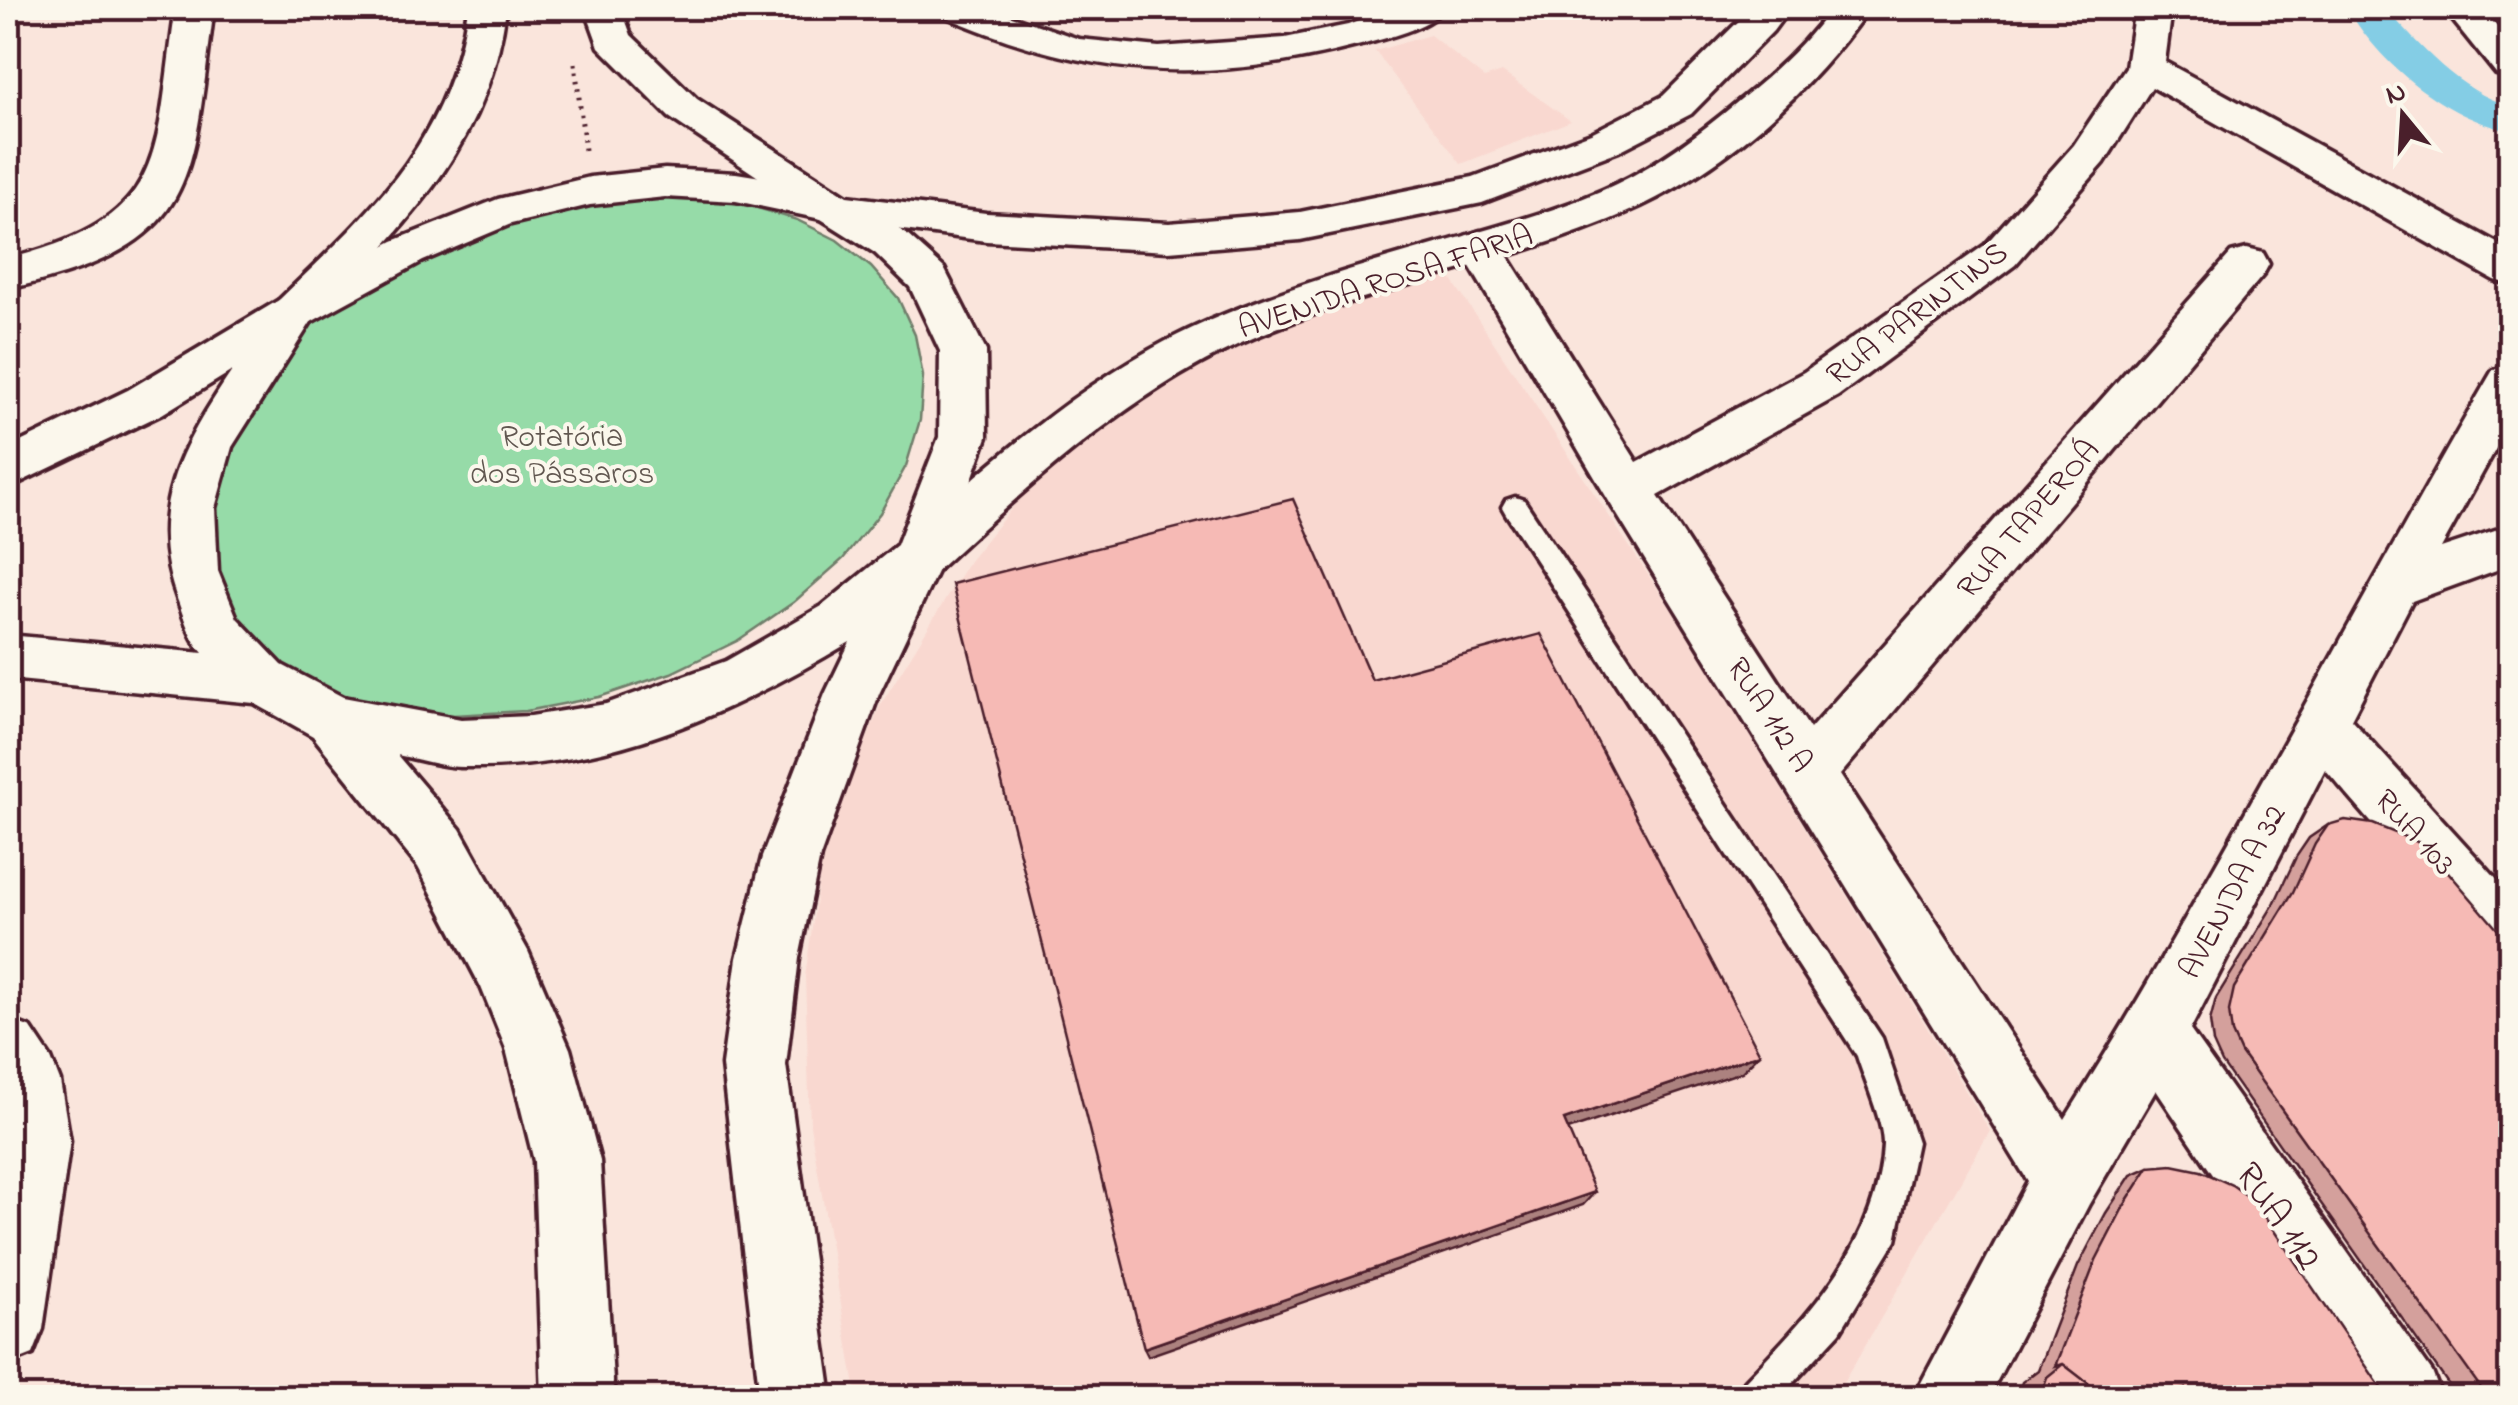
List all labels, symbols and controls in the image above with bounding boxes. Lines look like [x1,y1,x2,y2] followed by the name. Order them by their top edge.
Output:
[2353,65,2453,165] north arrow
[2381,72,2412,117] text: N
[1233,214,1539,353] street label: AVENIDA ROSA FARIA
[1817,231,2019,399] street label: RUA PARINTINS
[470,415,654,499] park label: Rotatória dos Pássaros
[1947,430,2112,611] street label: RUA TAPEROÁ
[1713,649,1823,783] street label: RUA 112 A
[2362,779,2465,887] street label: RUA 103
[2168,797,2300,988] street label: AVENIDA A 32
[2219,1152,2334,1283] street label: RUA 112

